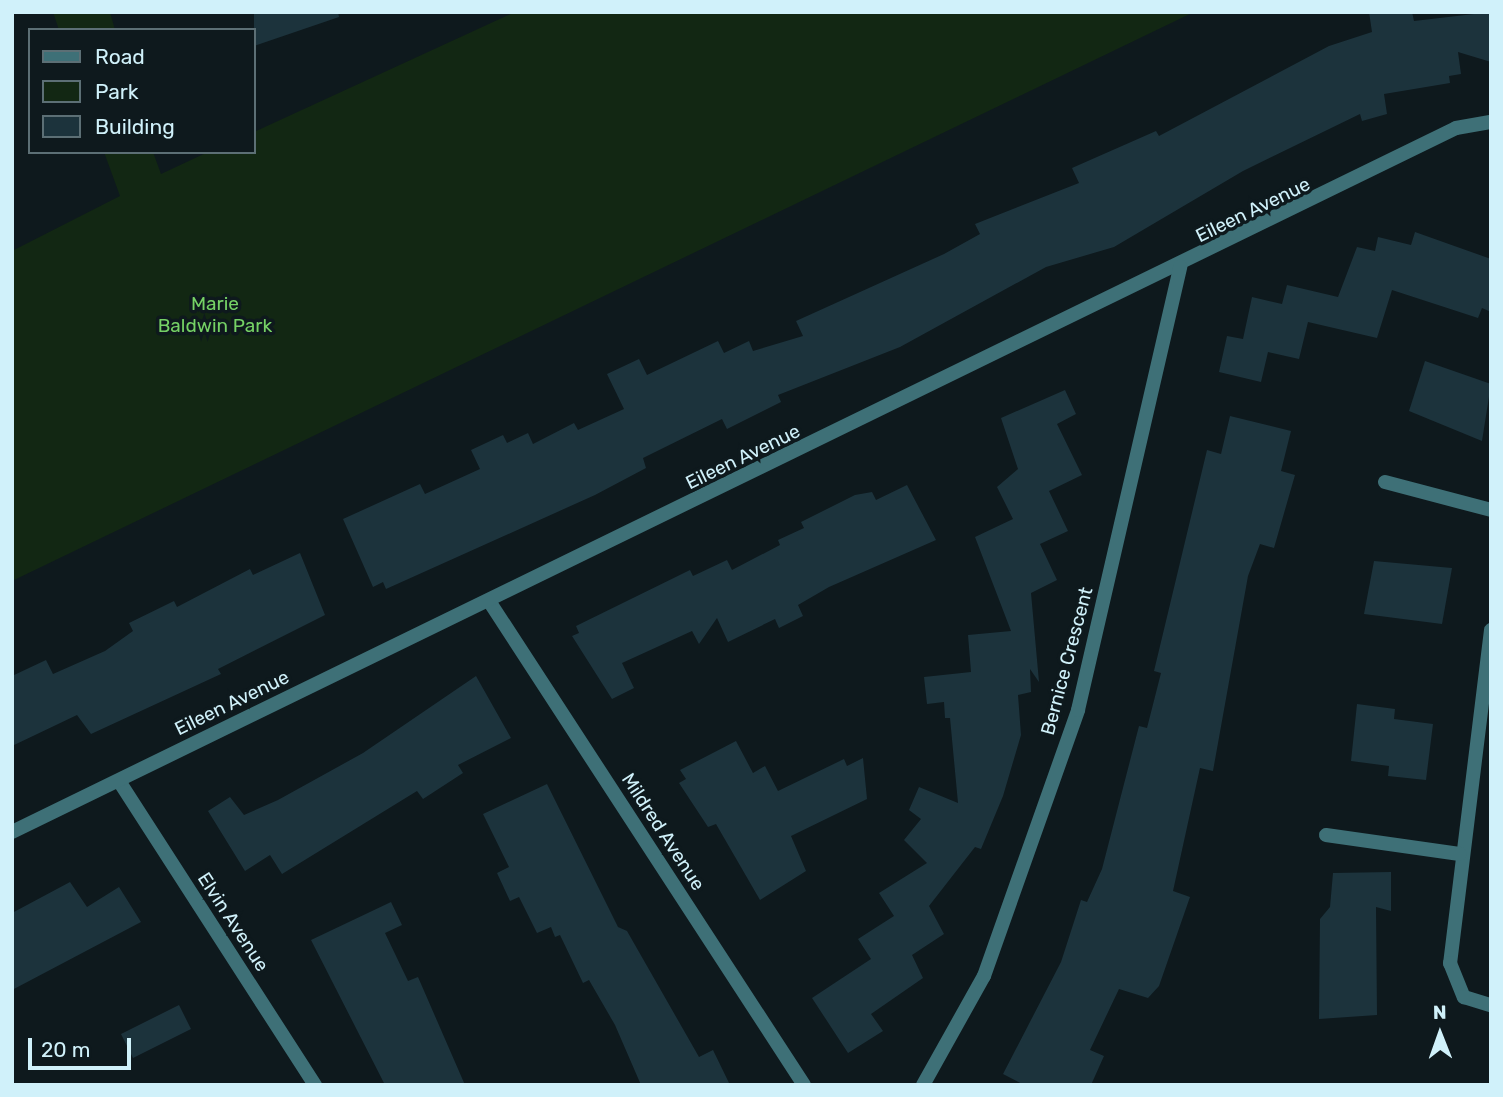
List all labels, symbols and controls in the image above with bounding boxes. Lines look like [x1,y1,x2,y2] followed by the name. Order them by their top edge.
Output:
[28,28,256,154] legend
[95,44,145,69] text: Road
[95,79,139,104] text: Park
[95,114,175,139] text: Building
[1192,172,1314,248] street label: Eileen Avenue
[158,293,272,337] park label: Marie Baldwin Park
[682,419,804,495] street label: Eileen Avenue
[1036,584,1098,738] street label: Bernice Crescent
[171,665,293,741] street label: Eileen Avenue
[616,769,710,895] street label: Mildred Avenue
[192,868,274,976] street label: Elvin Avenue
[1405,999,1475,1069] north arrow
[1433,1001,1447,1024] text: N
[32,1024,135,1068] scale bar
[41,1037,90,1062] text: 20 m

